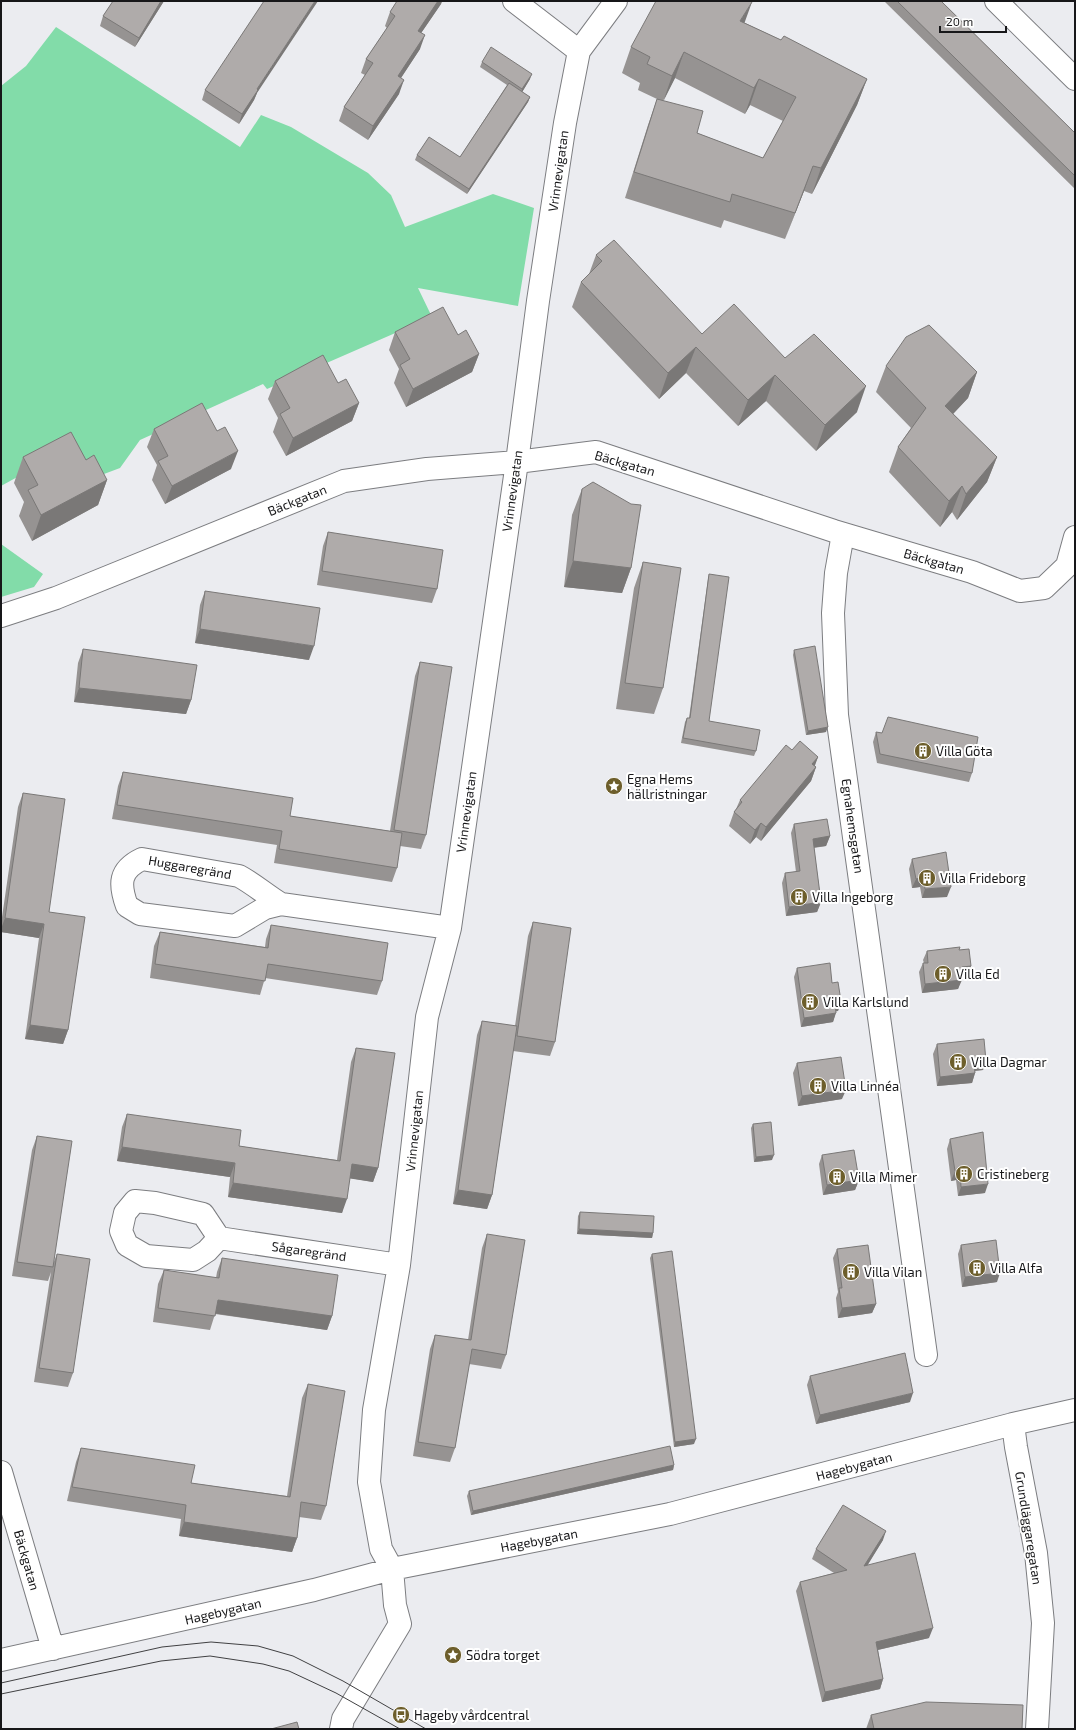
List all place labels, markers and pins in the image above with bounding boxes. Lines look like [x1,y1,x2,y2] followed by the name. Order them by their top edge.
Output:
[913,741,933,761] building icon: Villa Göta
[936,743,993,759] place label: Villa Göta
[627,771,707,802] place label: Egna Hems hällristningar
[604,776,624,796] place icon: Egna Hems hällristningar
[917,868,937,888] building icon: Villa Frideborg
[940,870,1026,886] place label: Villa Frideborg
[789,887,809,907] building icon: Villa Ingeborg
[812,889,893,905] place label: Villa Ingeborg
[933,964,953,984] building icon: Villa Ed
[956,966,1000,982] place label: Villa Ed
[800,992,820,1012] building icon: Villa Karlslund
[823,994,909,1010] place label: Villa Karlslund
[948,1052,968,1072] building icon: Villa Dagmar
[971,1054,1047,1070] place label: Villa Dagmar
[808,1076,828,1096] building icon: Villa Linnéa
[831,1078,899,1094] place label: Villa Linnéa
[954,1164,974,1184] building icon: Cristineberg
[977,1166,1049,1182] place label: Cristineberg
[827,1167,847,1187] building icon: Villa Mimer
[850,1169,917,1185] place label: Villa Mimer
[967,1258,987,1278] building icon: Villa Alfa
[990,1260,1043,1276] place label: Villa Alfa
[841,1262,861,1282] building icon: Villa Vilan
[864,1264,922,1280] place label: Villa Vilan
[443,1645,463,1665] place icon: Södra torget
[466,1647,540,1663] place label: Södra torget
[391,1705,411,1725] bus stop icon: Hageby vårdcentral
[414,1707,529,1723] place label: Hageby vårdcentral

